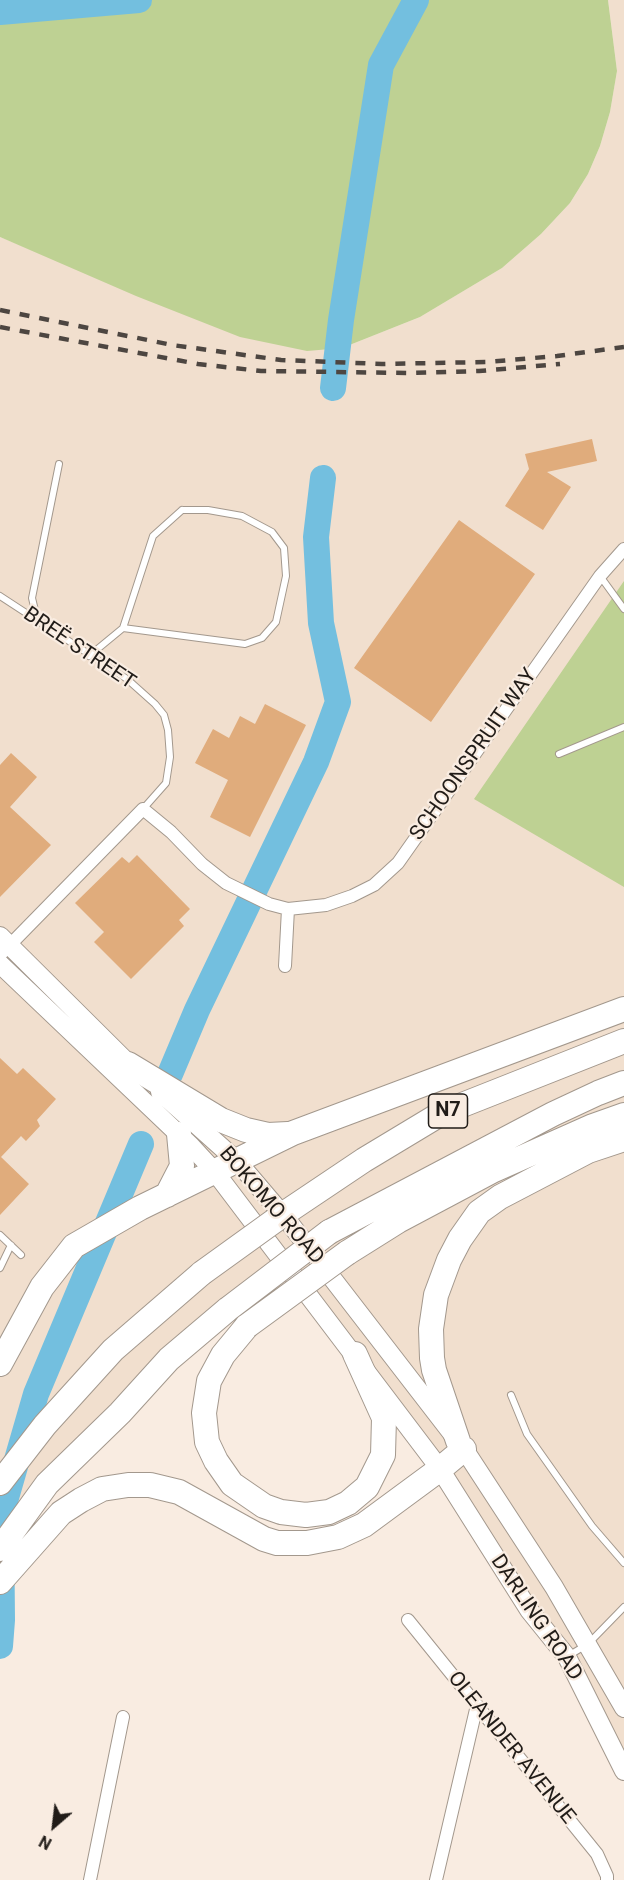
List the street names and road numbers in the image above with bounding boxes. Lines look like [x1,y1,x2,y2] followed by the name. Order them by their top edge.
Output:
[18,602,140,696] street label: BREË STREET
[405,664,543,846] street label: SCHOONSPRUIT WAY
[428,1094,468,1128] road number: N7
[213,1142,329,1270] street label: BOKOMO ROAD
[485,1550,587,1686] street label: DARLING ROAD
[442,1667,580,1829] street label: OLEANDER AVENUE

